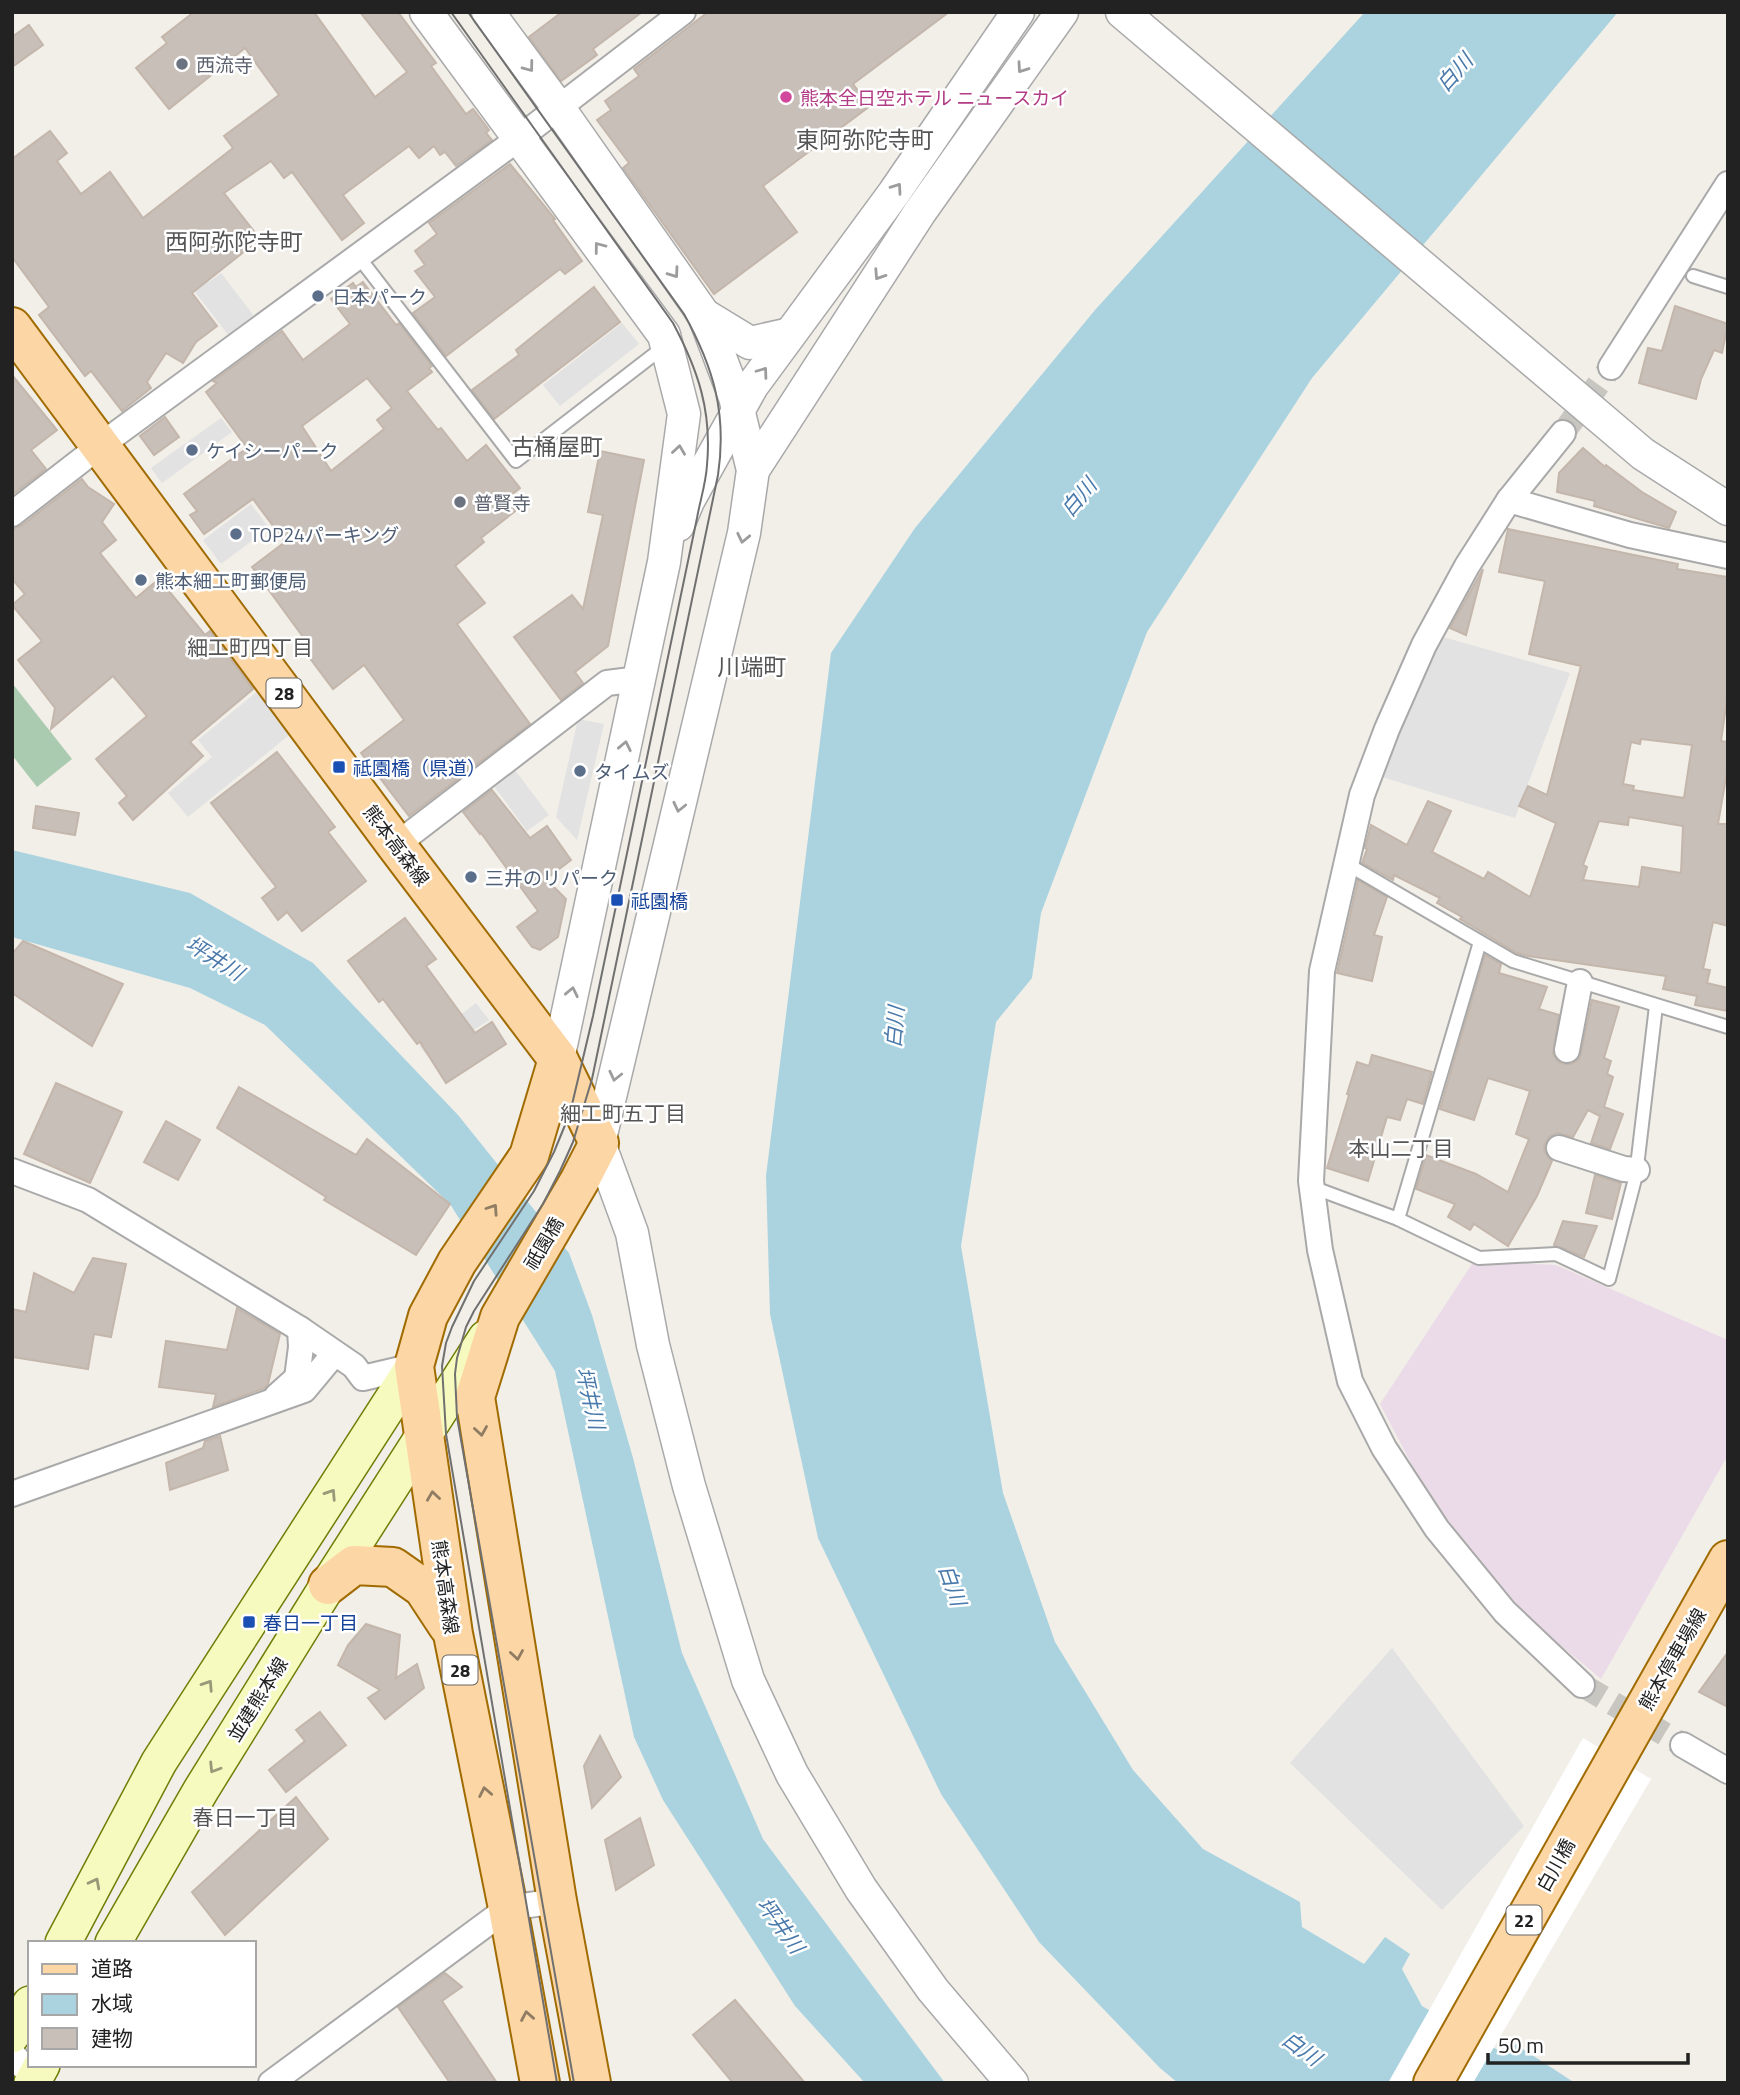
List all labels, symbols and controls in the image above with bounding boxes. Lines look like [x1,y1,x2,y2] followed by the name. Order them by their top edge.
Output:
[1428,44,1481,98] water label: 白川
[196,50,253,79] place label: 西流寺
[174,56,190,72] marker: 西流寺
[520,59,533,72] one-way arrow
[1018,60,1030,73] one-way arrow
[800,83,1069,112] place label: 熊本全日空ホテル ニュースカイ
[778,89,794,105] marker: 熊本全日空ホテル ニュースカイ
[796,122,934,157] district label: 東阿弥陀寺町
[889,183,901,196] one-way arrow
[165,224,303,259] district label: 西阿弥陀寺町
[594,242,607,255] one-way arrow
[666,265,679,278] one-way arrow
[874,267,887,280] one-way arrow
[332,282,427,311] place label: 日本パーク
[310,288,326,304] marker: 日本パーク
[754,367,767,379] one-way arrow
[511,429,603,464] district label: 古桶屋町
[206,436,338,465] place label: ケイシーパーク
[184,442,200,458] marker: ケイシーパーク
[672,444,687,456] one-way arrow
[1052,469,1105,523] water label: 白川
[474,488,531,517] place label: 普賢寺
[452,494,468,510] marker: 普賢寺
[250,520,399,549] place label: TOP24パーキング
[228,526,244,542] marker: TOP24パーキング
[736,532,751,544] one-way arrow
[155,566,307,595] place label: 熊本細工町郵便局
[133,572,149,588] marker: 熊本細工町郵便局
[187,631,313,663] district label: 細工町四丁目
[718,649,787,684] district label: 川端町
[266,678,302,708] road number: 28
[616,740,631,752] one-way arrow
[353,753,486,782] place label: 祗園橋（県道）
[594,757,670,786] place label: タイムズ
[331,759,347,775] marker: 祗園橋（県道）
[572,763,588,779] marker: タイムズ
[357,798,437,892] street label: 熊本高森線
[673,801,687,813] one-way arrow
[485,863,618,892] place label: 三井のリパーク
[463,869,479,885] marker: 三井のリパーク
[631,886,688,915] place label: 祗園橋
[609,892,625,908] marker: 祗園橋
[180,928,252,989] water label: 坪井川
[564,986,579,998] one-way arrow
[876,1003,912,1049] water label: 白川
[609,1070,623,1082] one-way arrow
[560,1097,686,1129] district label: 細工町五丁目
[1349,1132,1454,1164] district label: 本山二丁目
[485,1204,497,1217] one-way arrow
[516,1211,570,1275] street label: 祇園橋
[568,1364,614,1434] water label: 坪井川
[473,1425,488,1436] one-way arrow
[323,1489,335,1502] one-way arrow
[426,1490,441,1502] one-way arrow
[425,1538,467,1636] street label: 熊本高森線
[931,1560,976,1612] water label: 白川
[1631,1602,1713,1716] street label: 熊本停車場線
[263,1608,358,1637] place label: 春日一丁目
[241,1614,257,1630] marker: 春日一丁目
[509,1649,524,1661] one-way arrow
[220,1651,294,1747] street label: 並建熊本線
[442,1656,477,1685] road number: 28
[200,1680,213,1693] one-way arrow
[210,1761,223,1774] one-way arrow
[478,1786,493,1798] one-way arrow
[193,1801,298,1833] district label: 春日一丁目
[1528,1833,1582,1897] street label: 白川橋
[86,1877,100,1890] one-way arrow
[750,1890,814,1962] water label: 坪井川
[1506,1906,1542,1934] road number: 22
[28,1941,256,2067] legend
[91,1952,133,1984] text: 道路
[91,1987,133,2019] text: 水域
[521,2010,536,2022] one-way arrow
[91,2022,133,2054] text: 建物
[1488,2022,1688,2066] scale bar
[1276,2023,1330,2074] water label: 白川
[1498,2029,1544,2061] text: 50 m

